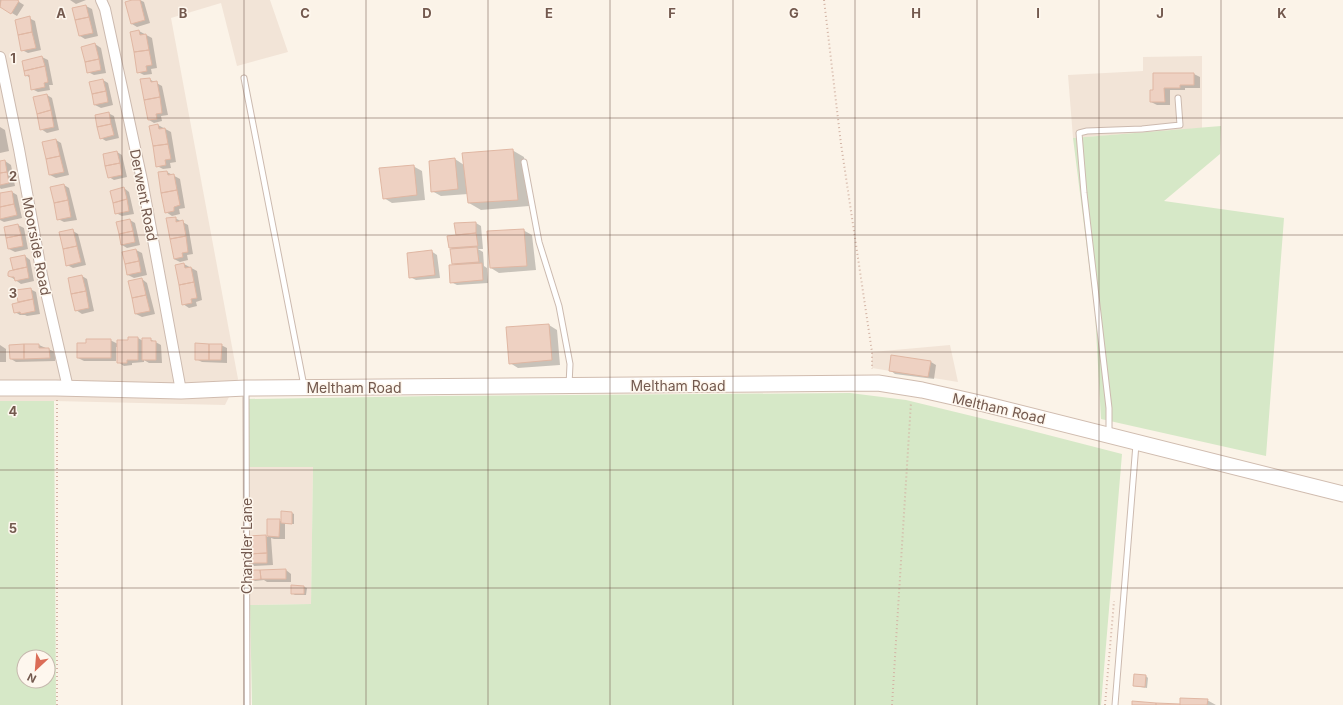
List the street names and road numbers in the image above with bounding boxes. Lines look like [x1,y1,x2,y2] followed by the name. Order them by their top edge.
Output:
[127,147,161,243] street label: Derwent Road
[19,195,55,297] street label: Moorside Road
[630,377,726,394] street label: Meltham Road
[306,379,402,396] street label: Meltham Road
[951,389,1047,427] street label: Meltham Road
[238,498,255,594] street label: Chandler Lane

